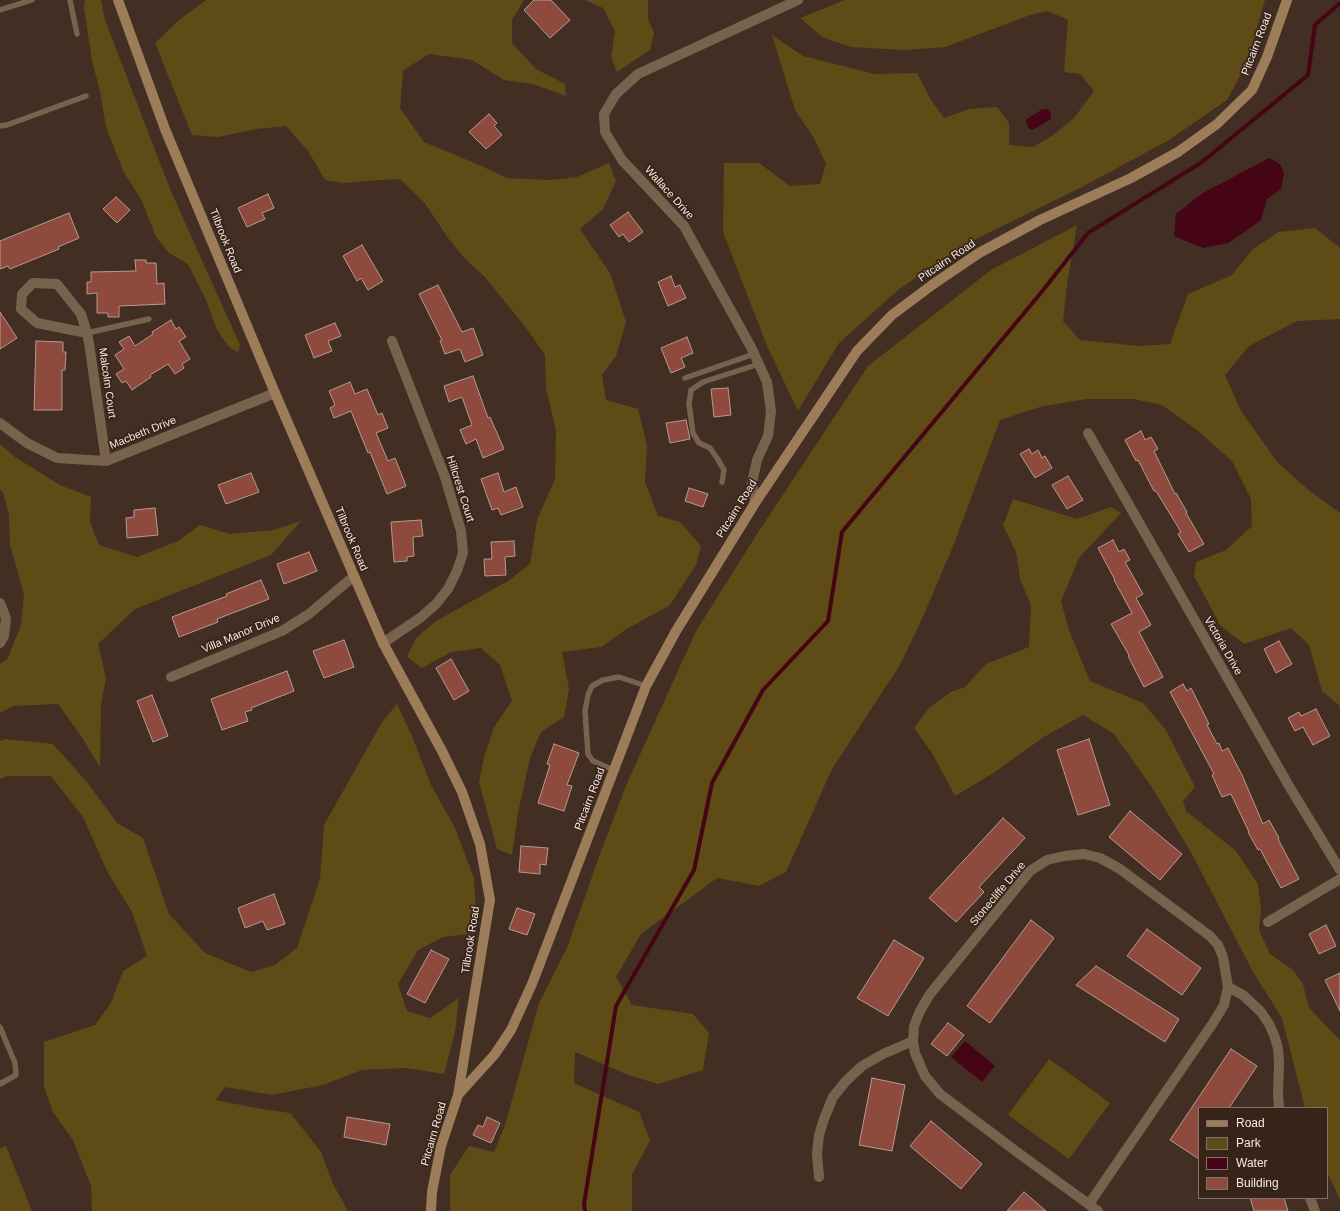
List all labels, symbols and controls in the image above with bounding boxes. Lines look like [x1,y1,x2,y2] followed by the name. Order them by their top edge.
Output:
[1239,11,1275,77] street label: Pitcairn Road
[642,164,696,222] street label: Wallace Drive
[206,207,244,275] street label: Tilbrook Road
[916,237,978,285] street label: Pitcairn Road
[96,347,118,419] street label: Malcolm Court
[108,414,178,452] street label: Macbeth Drive
[443,454,477,524] street label: Hillcrest Court
[714,478,760,540] street label: Pitcairn Road
[332,505,370,573] street label: Tilbrook Road
[200,612,282,656] street label: Villa Manor Drive
[1201,614,1245,678] street label: Victoria Drive
[572,766,608,832] street label: Pitcairn Road
[967,859,1029,929] street label: Stonecliffe Drive
[459,905,483,975] street label: Tilbrook Road
[419,1100,449,1168] street label: Pitcairn Road
[1198,1107,1328,1199] legend
[1236,1116,1265,1130] text: Road
[1236,1136,1261,1150] text: Park
[1236,1156,1268,1170] text: Water
[1236,1176,1279,1190] text: Building

